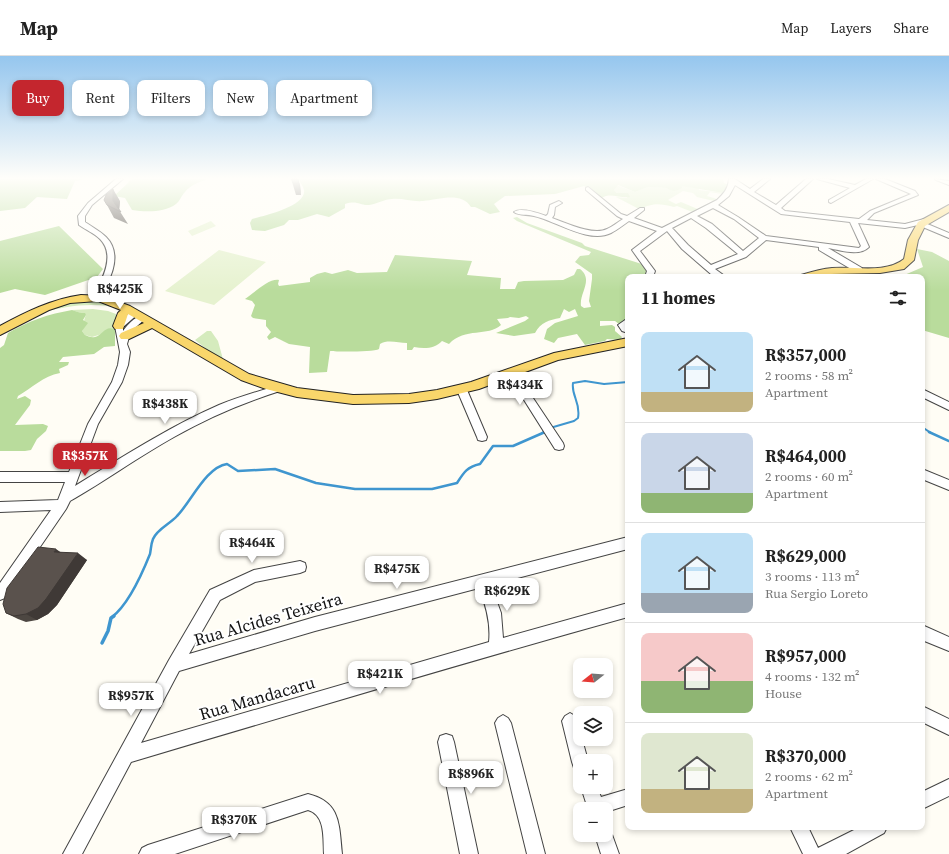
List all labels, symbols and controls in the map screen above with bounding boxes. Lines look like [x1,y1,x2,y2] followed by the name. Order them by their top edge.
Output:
[20,15,58,41] text: Map
[781,18,808,38] text: Map
[830,18,872,38] text: Layers
[894,18,929,38] text: Share
[12,80,64,116] chip: Buy
[72,80,129,116] chip: Rent
[137,80,205,116] chip: Filters
[213,80,268,116] chip: New
[276,80,372,116] chip: Apartment
[87,276,153,310] pin: R$425K
[97,280,143,297] text: R$425K
[641,286,715,310] text: 11 homes
[887,287,909,309] icon: filters
[765,343,846,367] text: R$357,000
[673,348,721,396] icon: home
[765,367,853,384] text: 2 rooms · 58 m²
[487,372,553,406] pin: R$434K
[497,376,543,393] text: R$434K
[765,384,828,401] text: Apartment
[132,391,198,425] pin: R$438K
[142,395,188,412] text: R$438K
[52,443,118,477] pin: R$357K
[765,444,846,468] text: R$464,000
[62,447,108,464] text: R$357K
[673,449,721,497] icon: home
[765,468,853,485] text: 2 rooms · 60 m²
[765,485,828,502] text: Apartment
[219,530,285,564] pin: R$464K
[229,534,275,551] text: R$464K
[765,544,846,568] text: R$629,000
[673,549,721,597] icon: home
[364,556,430,590] pin: R$475K
[374,560,420,577] text: R$475K
[765,568,860,585] text: 3 rooms · 113 m²
[474,578,540,612] pin: R$629K
[484,582,530,599] text: R$629K
[765,585,868,602] text: Rua Sergio Loreto
[191,586,345,652] street label: Rua Alcides Teixeira
[765,644,846,668] text: R$957,000
[673,649,721,697] icon: home
[573,658,613,698] north arrow
[573,658,613,842] map controls
[347,661,413,695] pin: R$421K
[357,665,403,682] text: R$421K
[765,668,860,685] text: 4 rooms · 132 m²
[196,670,318,726] street label: Rua Mandacaru
[98,683,164,717] pin: R$957K
[765,685,802,702] text: House
[108,687,154,704] text: R$957K
[573,706,613,746] button: layers
[765,744,846,768] text: R$370,000
[673,749,721,797] icon: home
[573,754,613,794] button: +
[438,761,504,795] pin: R$896K
[448,765,494,782] text: R$896K
[765,768,853,785] text: 2 rooms · 62 m²
[765,785,828,802] text: Apartment
[573,802,613,842] button: −
[201,807,267,841] pin: R$370K
[211,811,257,828] text: R$370K

